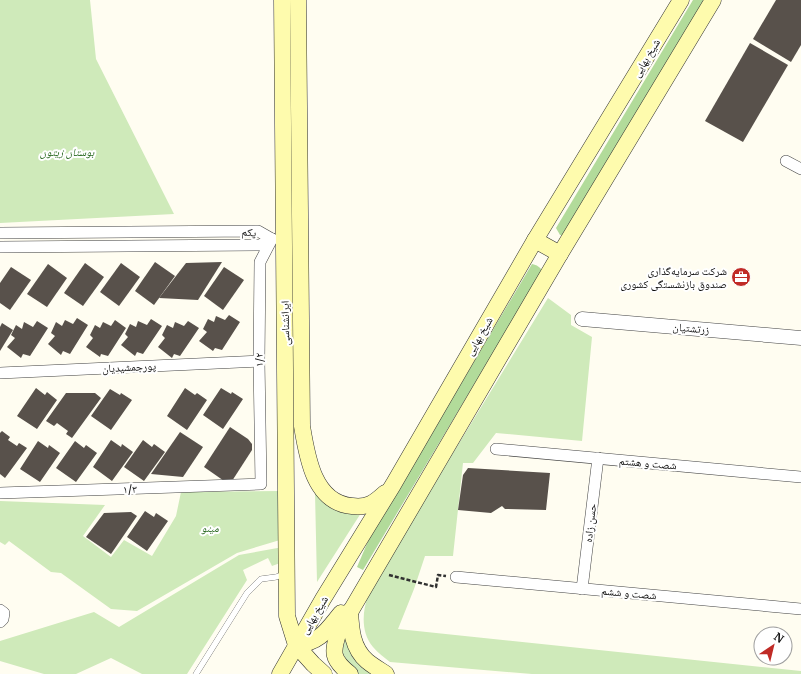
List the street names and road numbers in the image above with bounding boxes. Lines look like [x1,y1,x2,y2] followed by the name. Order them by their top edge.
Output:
[629,36,663,80] street label: شیخ بهایی
[241,224,257,241] street label: یکم
[278,301,292,345] street label: ایرانشناسی
[462,314,496,358] street label: شیخ بهایی
[672,319,710,337] street label: زرتشتیان
[252,353,266,367] street label: ۱/۲
[102,359,157,375] street label: پورجمشیدیان
[619,454,677,473] street label: شصت و هشتم
[123,482,137,496] street label: ۱/۳
[581,503,599,543] street label: حسن زاده
[601,584,657,603] street label: شصت و ششم
[297,593,331,637] street label: شیخ بهایی

